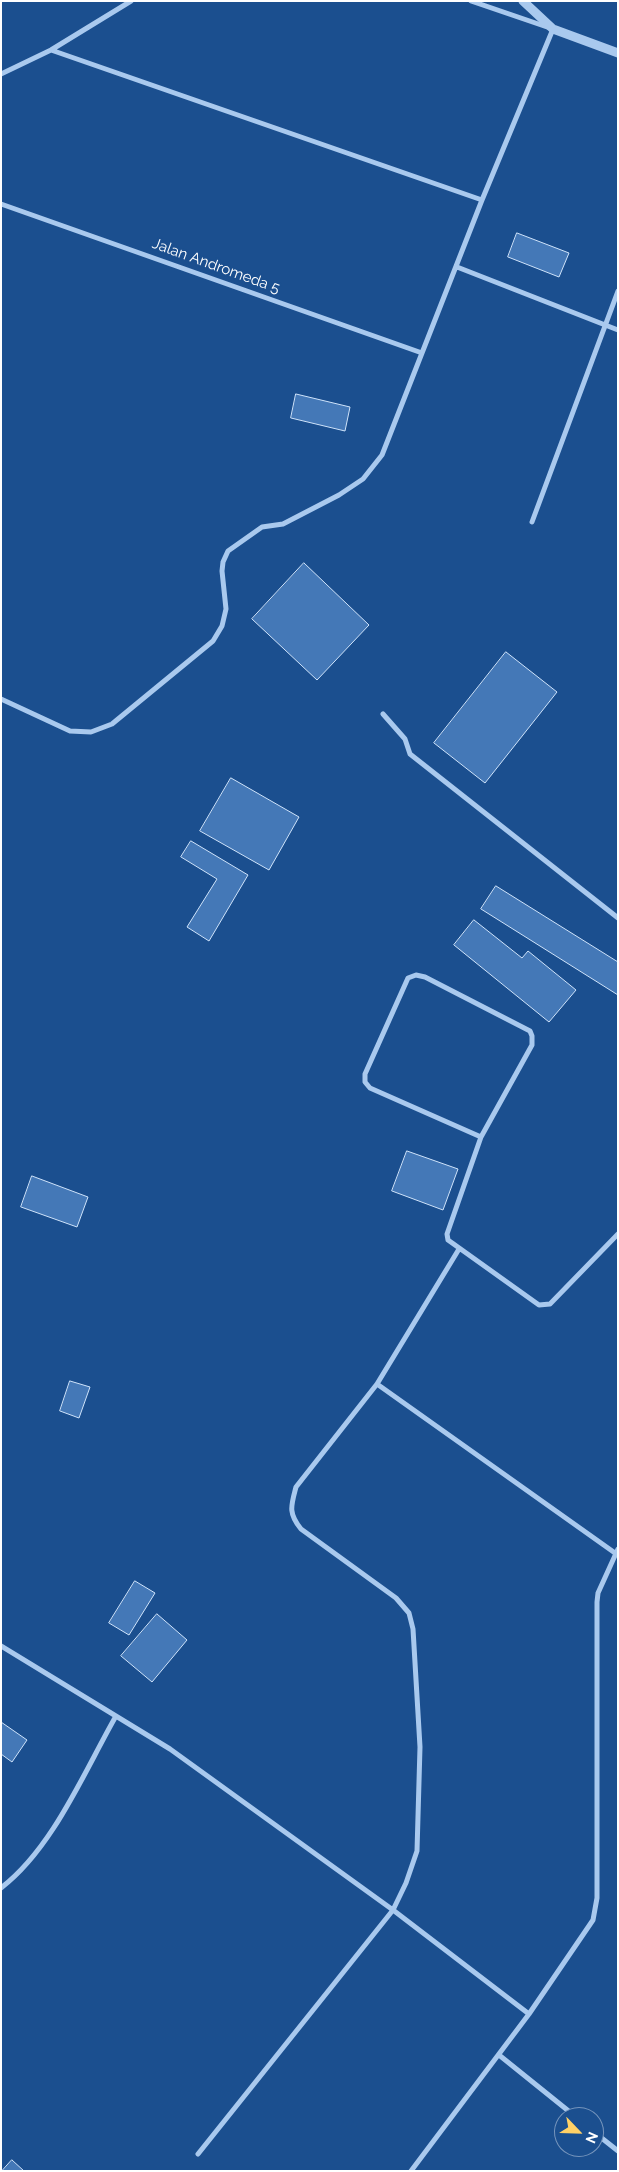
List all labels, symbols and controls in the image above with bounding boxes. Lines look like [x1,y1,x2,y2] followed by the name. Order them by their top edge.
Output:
[150,235,282,297] street label: Jalan Andromeda 5
[554,2107,604,2157] north arrow
[582,2130,601,2146] text: N

